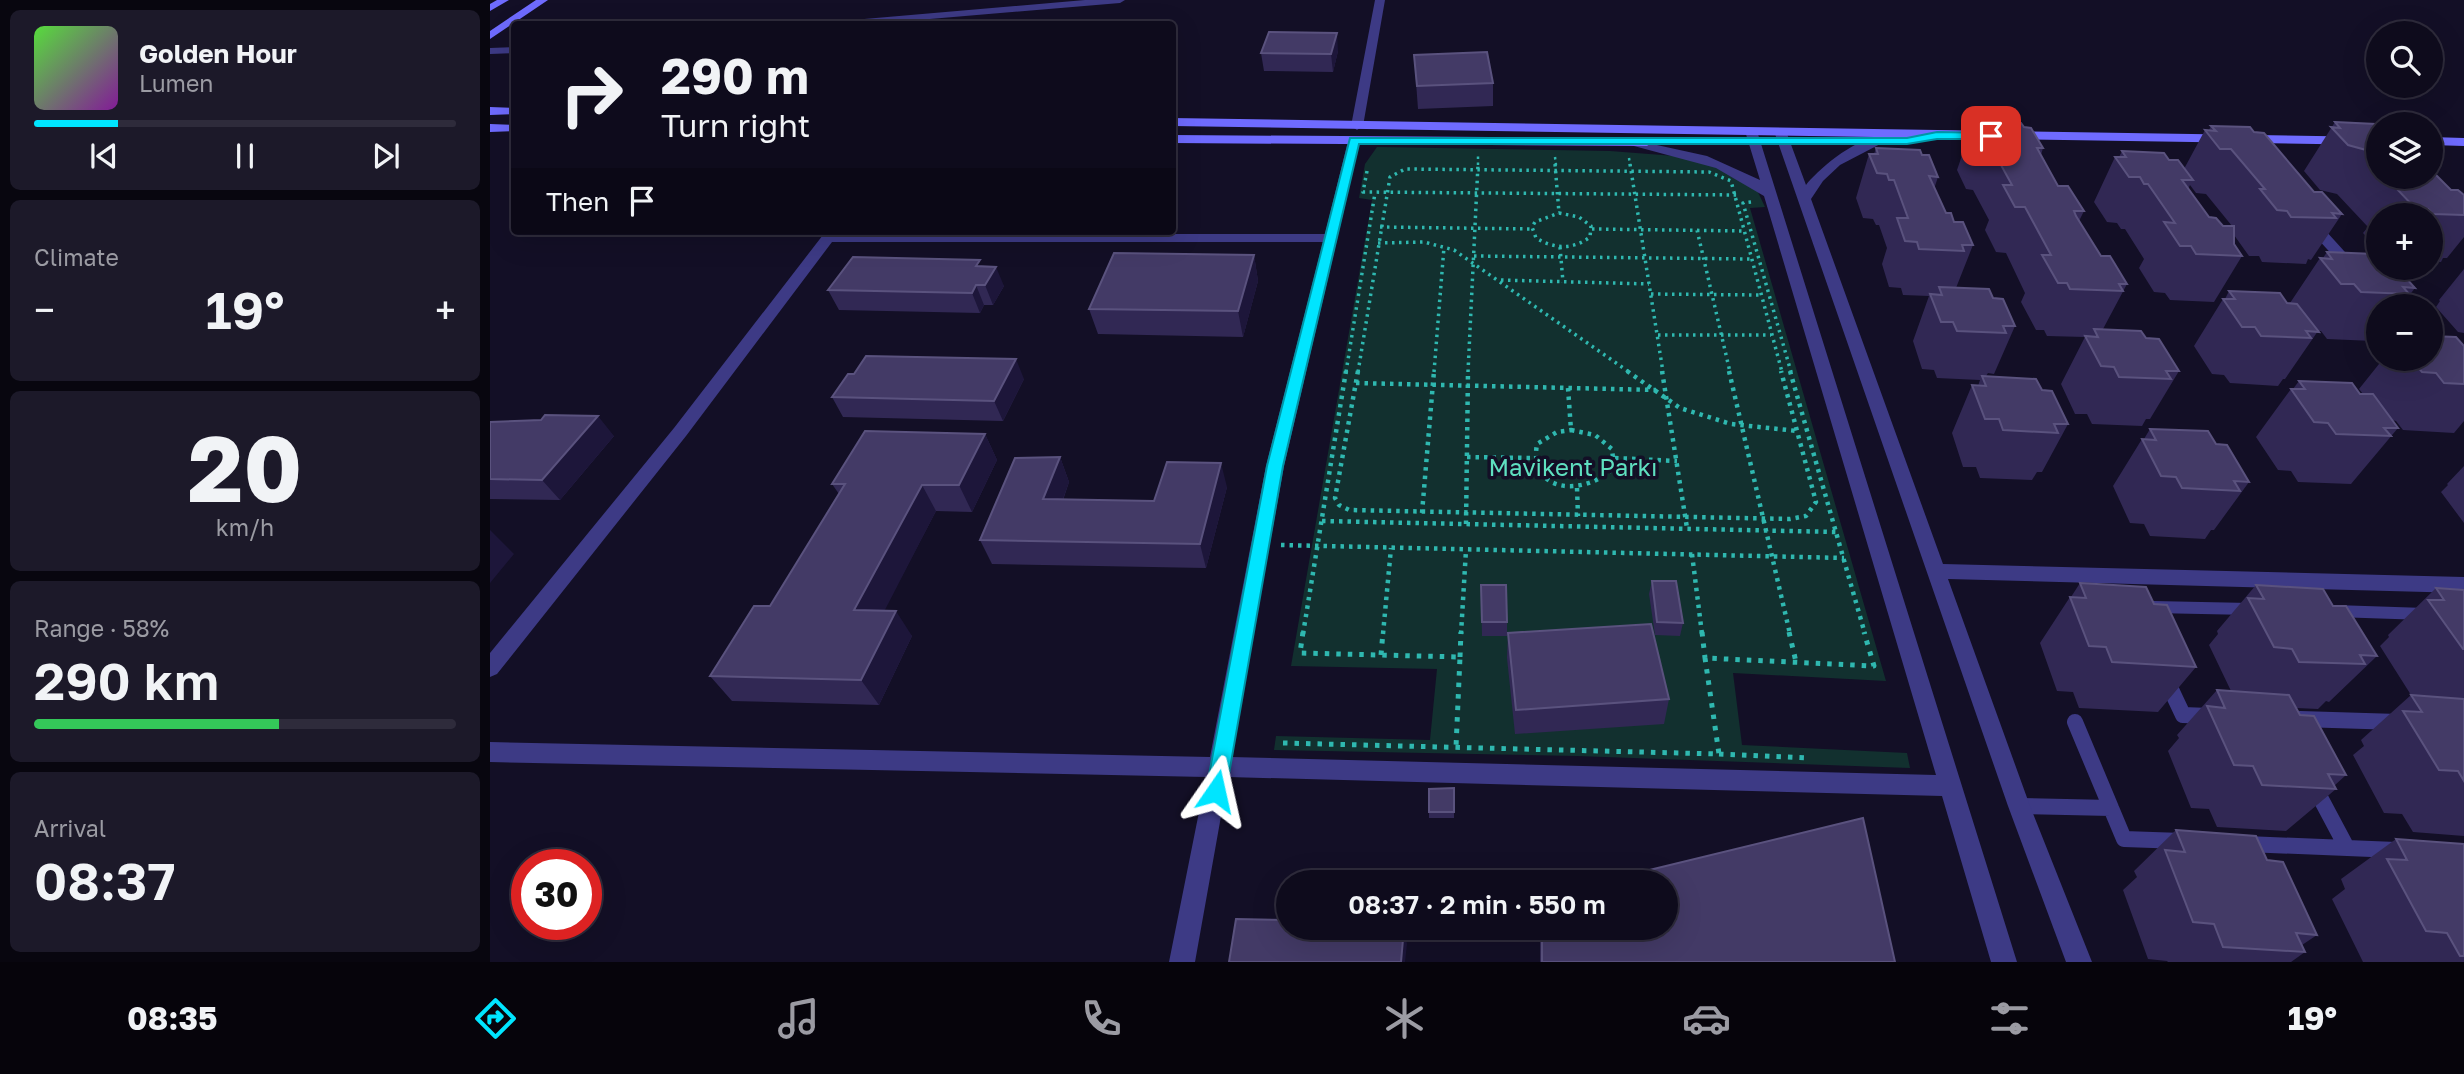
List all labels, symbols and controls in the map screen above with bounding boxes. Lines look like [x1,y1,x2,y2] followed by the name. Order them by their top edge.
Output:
[2366,21,2443,371] map controls
[2366,21,2443,98] button: search
[139,38,297,69] text: Golden Hour
[661,46,809,105] text: 290 m
[546,49,637,140] icon: right
[139,69,213,97] text: Lumen
[661,106,810,144] text: Turn right
[1961,106,2021,166] pin
[2366,112,2443,189] button: layers
[1972,117,2010,155] icon: arrive
[85,137,123,175] icon: previous
[226,137,264,175] icon: pause
[367,137,405,175] icon: next
[623,182,661,220] icon: arrive
[546,186,609,217] text: Then
[2366,203,2443,280] button: +
[34,243,119,271] text: Climate
[206,278,284,340] text: 19°
[34,287,55,332] text: −
[435,287,456,332] text: +
[2366,294,2443,371] button: −
[188,413,302,522] text: 20
[1488,452,1658,481] park label: Mavikent Parkı
[216,513,274,541] text: km/h
[34,614,169,642] text: Range · 58%
[34,649,219,711] text: 290 km
[1179,754,1253,828] position arrow
[34,814,106,842] text: Arrival
[34,849,176,911] text: 08:37
[511,849,602,940] speed limit sign: 30
[1348,889,1606,920] text: 08:37 · 2 min · 550 m
[471,994,520,1043] icon: directions
[774,994,823,1043] icon: music
[1077,994,1126,1043] icon: phone
[1380,994,1429,1043] icon: climate
[1682,994,1731,1043] icon: car
[1985,994,2034,1043] icon: filters
[127,999,217,1037] text: 08:35
[2288,999,2337,1037] text: 19°

